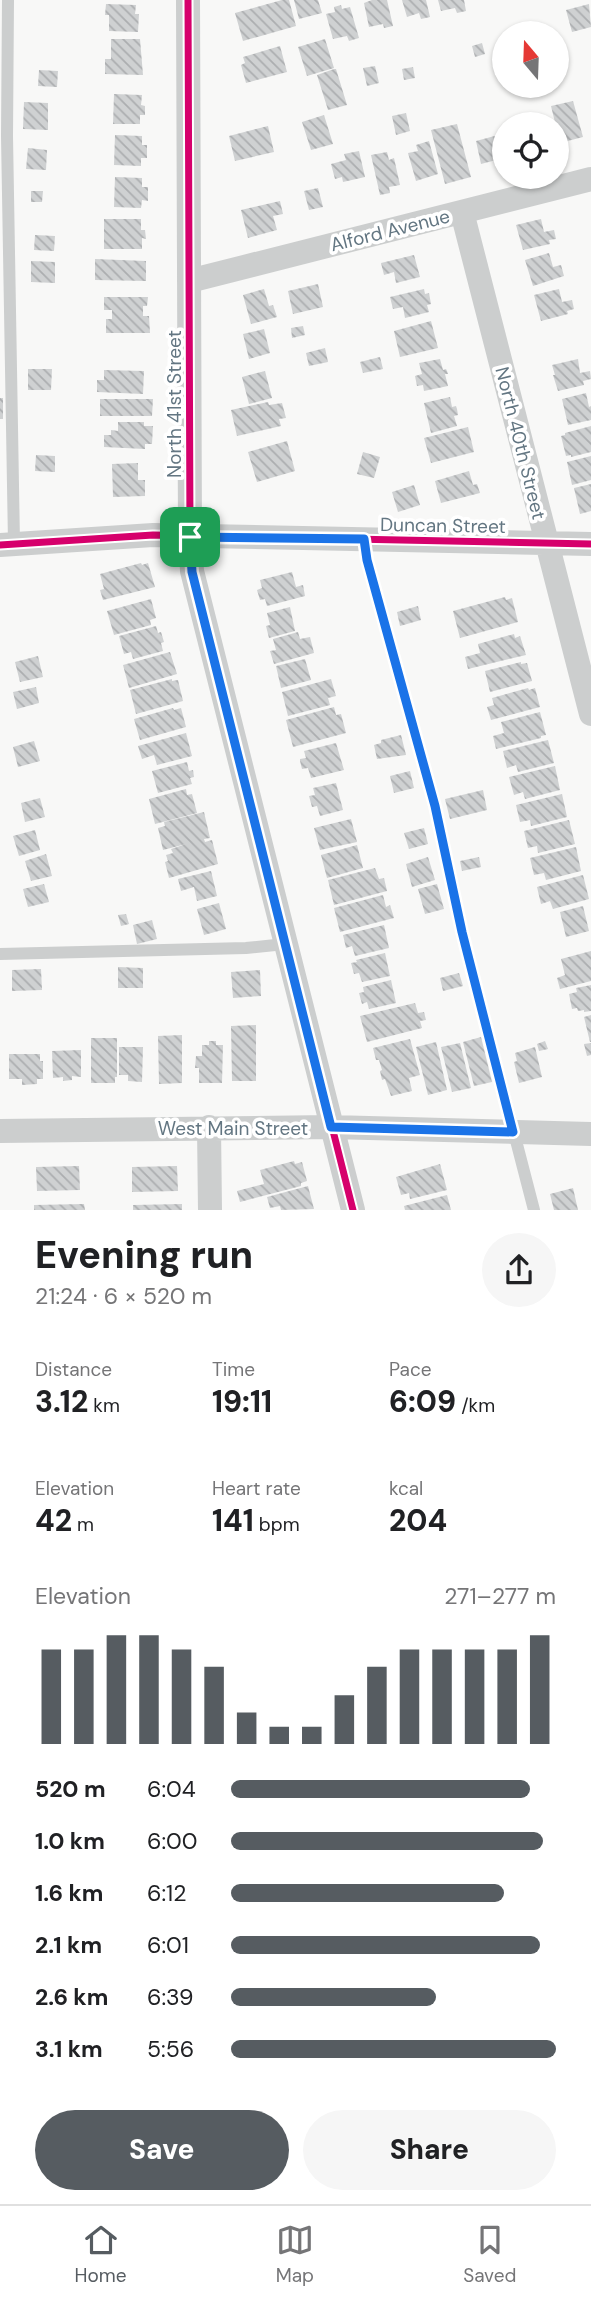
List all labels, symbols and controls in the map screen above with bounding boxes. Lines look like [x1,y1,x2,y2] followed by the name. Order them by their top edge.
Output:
[492,21,569,98] north arrow
[492,21,569,189] map controls
[492,112,569,189] button: locate
[328,204,453,257] street label: Alford Avenue
[162,330,187,478] street label: North 41st Street
[489,364,552,522] street label: North 40th Street
[160,507,220,567] pin
[380,512,506,539] street label: Duncan Street
[171,518,209,556] icon: arrive
[158,1116,308,1141] street label: West Main Street
[35,1230,253,1280] text: Evening run
[482,1233,556,1307] button: share
[35,1281,212,1311] text: 21:24 · 6 × 520 m
[35,1357,112,1382] text: Distance
[212,1357,255,1382] text: Time
[389,1357,432,1382] text: Pace
[35,1382,88,1421] text: 3.12
[212,1382,272,1421] text: 19:11
[389,1382,456,1421] text: 6:09
[88,1393,120,1418] text: km
[456,1393,495,1418] text: /km
[35,1476,114,1501] text: Elevation
[212,1476,301,1501] text: Heart rate
[389,1476,423,1501] text: kcal
[35,1501,72,1540] text: 42
[212,1501,254,1540] text: 141
[389,1501,447,1540] text: 204
[72,1512,94,1537] text: m
[254,1512,300,1537] text: bpm
[35,1581,131,1611] text: Elevation
[444,1581,556,1611] text: 271–277 m
[35,1774,106,1804] text: 520 m
[147,1774,196,1804] text: 6:04
[35,1826,105,1856] text: 1.0 km
[147,1826,198,1856] text: 6:00
[35,1878,103,1908] text: 1.6 km
[147,1878,187,1908] text: 6:12
[35,1930,102,1960] text: 2.1 km
[147,1930,189,1960] text: 6:01
[35,1982,108,2012] text: 2.6 km
[147,1982,193,2012] text: 6:39
[35,2034,103,2064] text: 3.1 km
[147,2034,194,2064] text: 5:56
[35,2110,289,2190] button: Save
[303,2110,556,2190] button: Share
[75,2221,127,2288] tab: Home
[276,2221,314,2288] tab: Map
[463,2221,516,2288] tab: Saved

